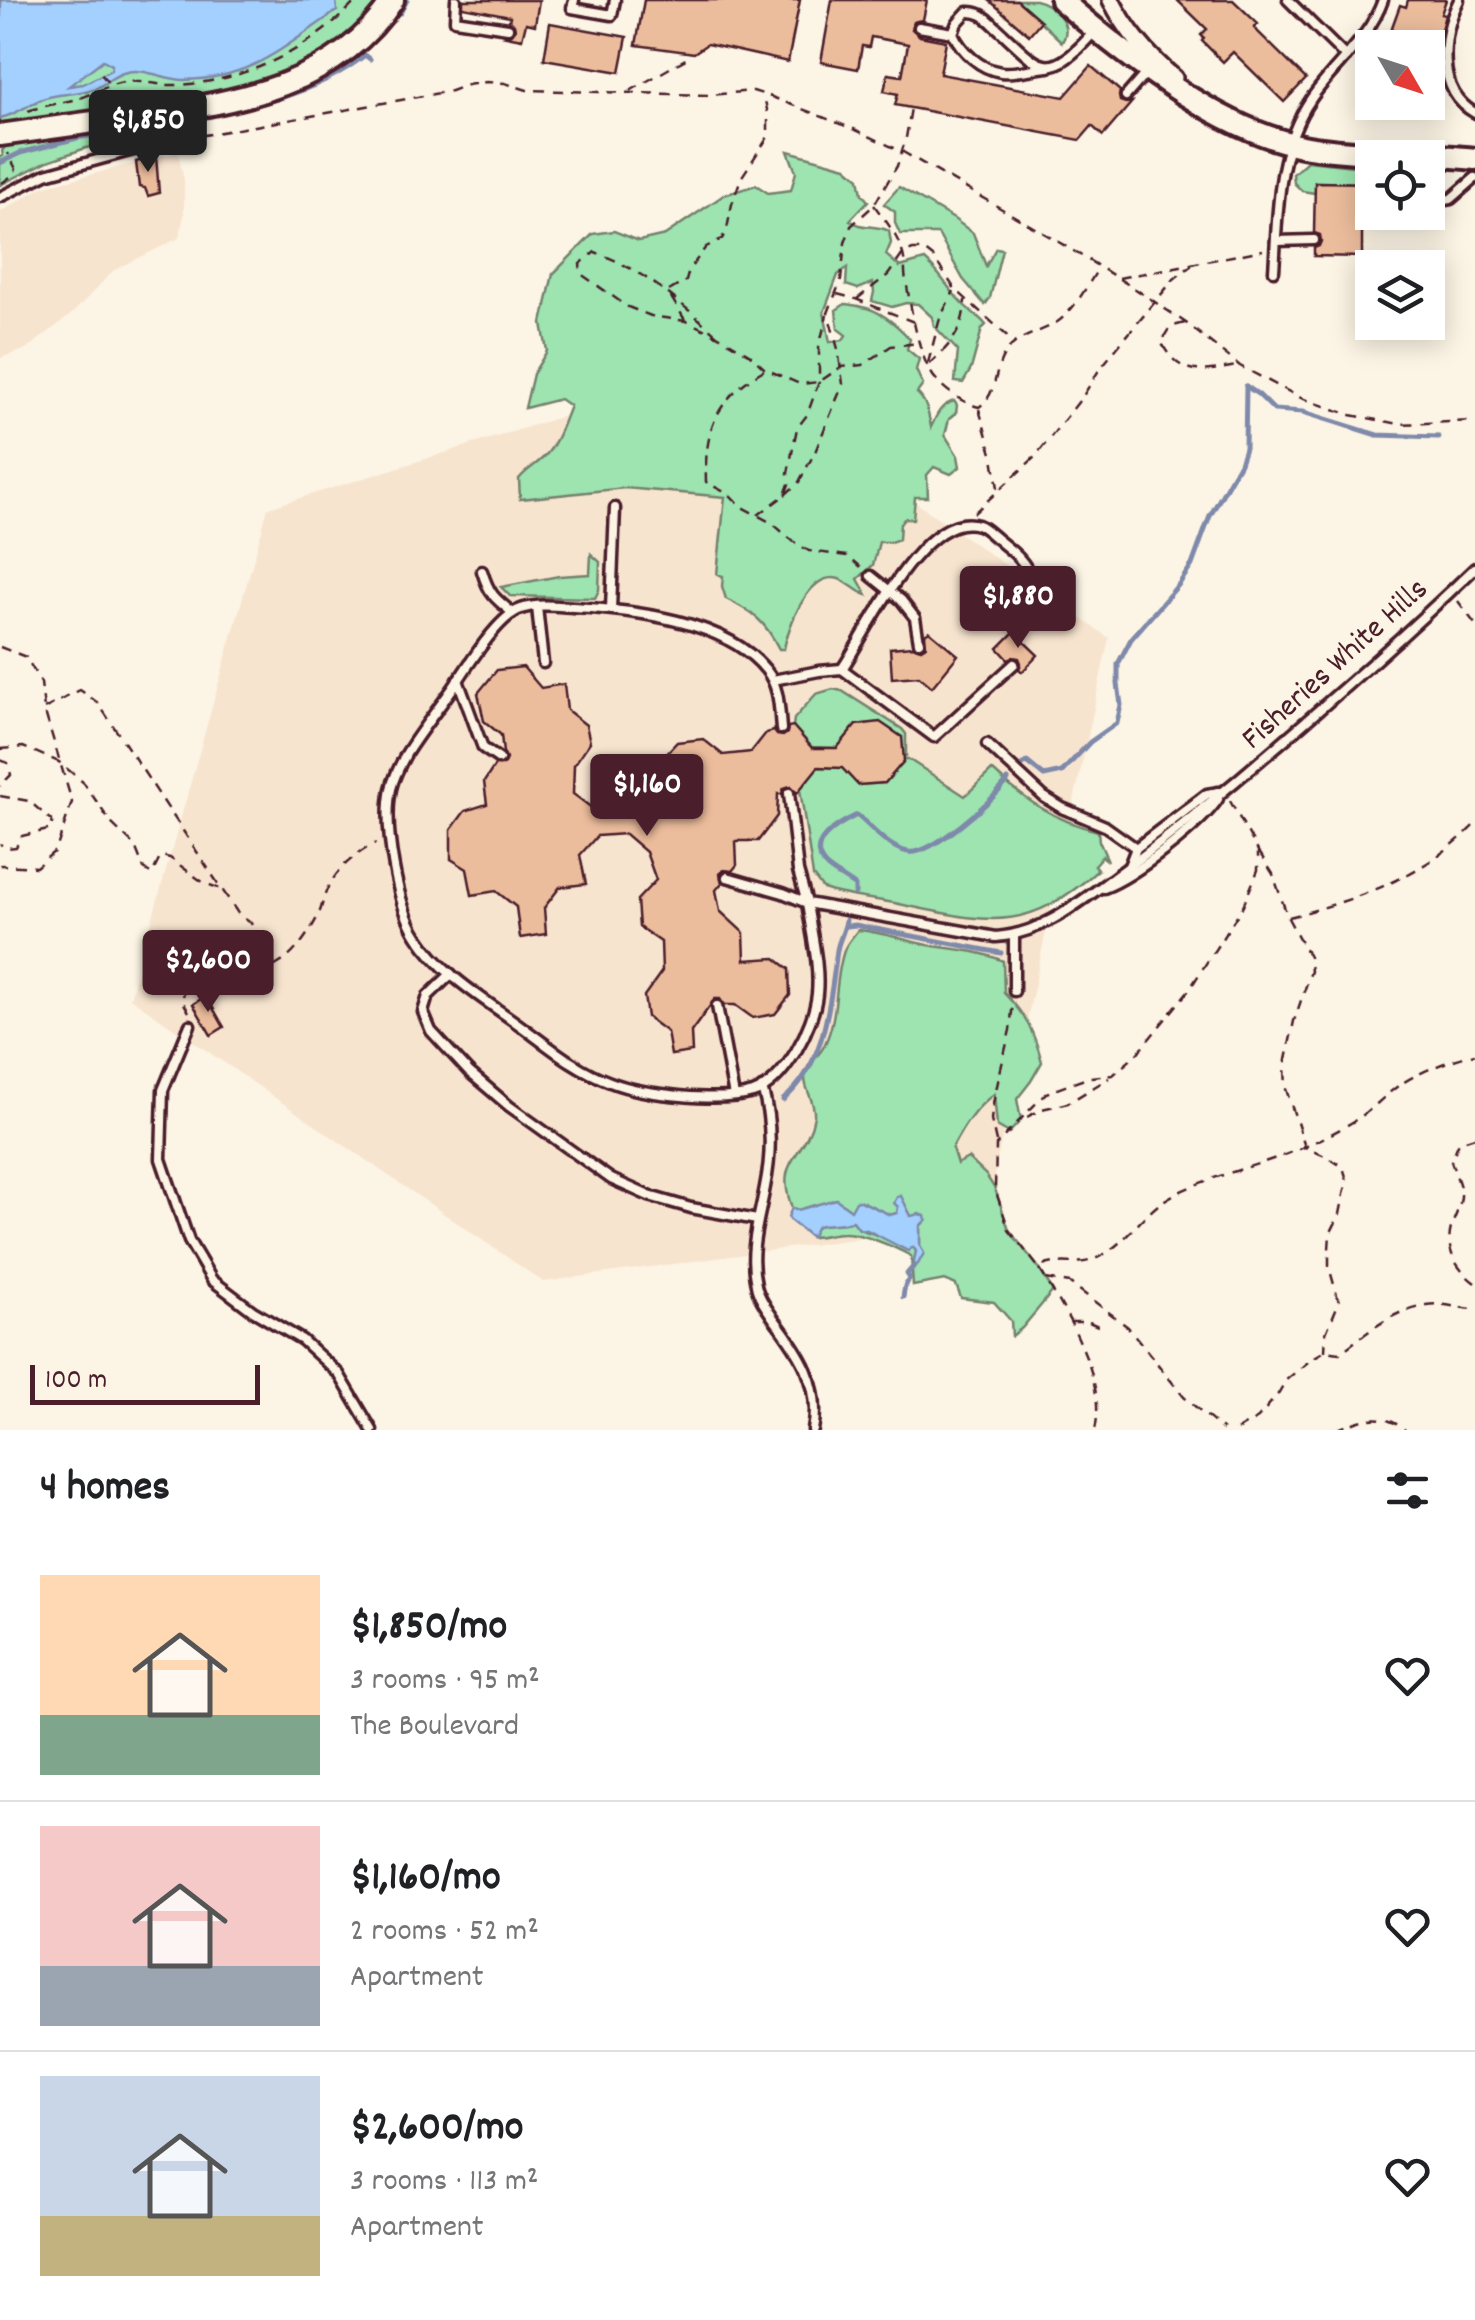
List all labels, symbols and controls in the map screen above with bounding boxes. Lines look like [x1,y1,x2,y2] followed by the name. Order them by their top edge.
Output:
[1355,30,1445,120] north arrow
[1355,30,1445,340] map controls
[67,90,229,175] pin: $1,850
[111,99,185,145] text: $1,850
[1355,140,1445,230] button: locate
[1355,250,1445,340] button: layers
[937,566,1099,651] pin: $1,880
[1233,569,1440,762] street label: Fisheries White Hills
[982,575,1054,621] text: $1,880
[566,754,728,839] pin: $1,160
[612,763,682,809] text: $1,160
[127,930,289,1015] pin: $2,600
[165,939,251,985] text: $2,600
[30,1360,260,1404] scale bar
[45,1362,107,1402] text: 100 m
[40,1460,170,1520] text: 4 homes
[1380,1463,1435,1518] icon: filters
[350,1599,507,1659] text: $1,850/mo
[120,1615,240,1735] icon: home
[1380,1648,1435,1703] icon: heart
[350,1659,540,1705] text: 3 rooms · 95 m²
[350,1705,519,1751] text: The Boulevard
[350,1850,501,1910] text: $1,160/mo
[120,1866,240,1986] icon: home
[1380,1899,1435,1954] icon: heart
[350,1910,539,1956] text: 2 rooms · 52 m²
[350,1956,484,2002] text: Apartment
[350,2100,524,2160] text: $2,600/mo
[120,2116,240,2236] icon: home
[1380,2149,1435,2204] icon: heart
[350,2160,539,2206] text: 3 rooms · 113 m²
[350,2206,484,2252] text: Apartment

